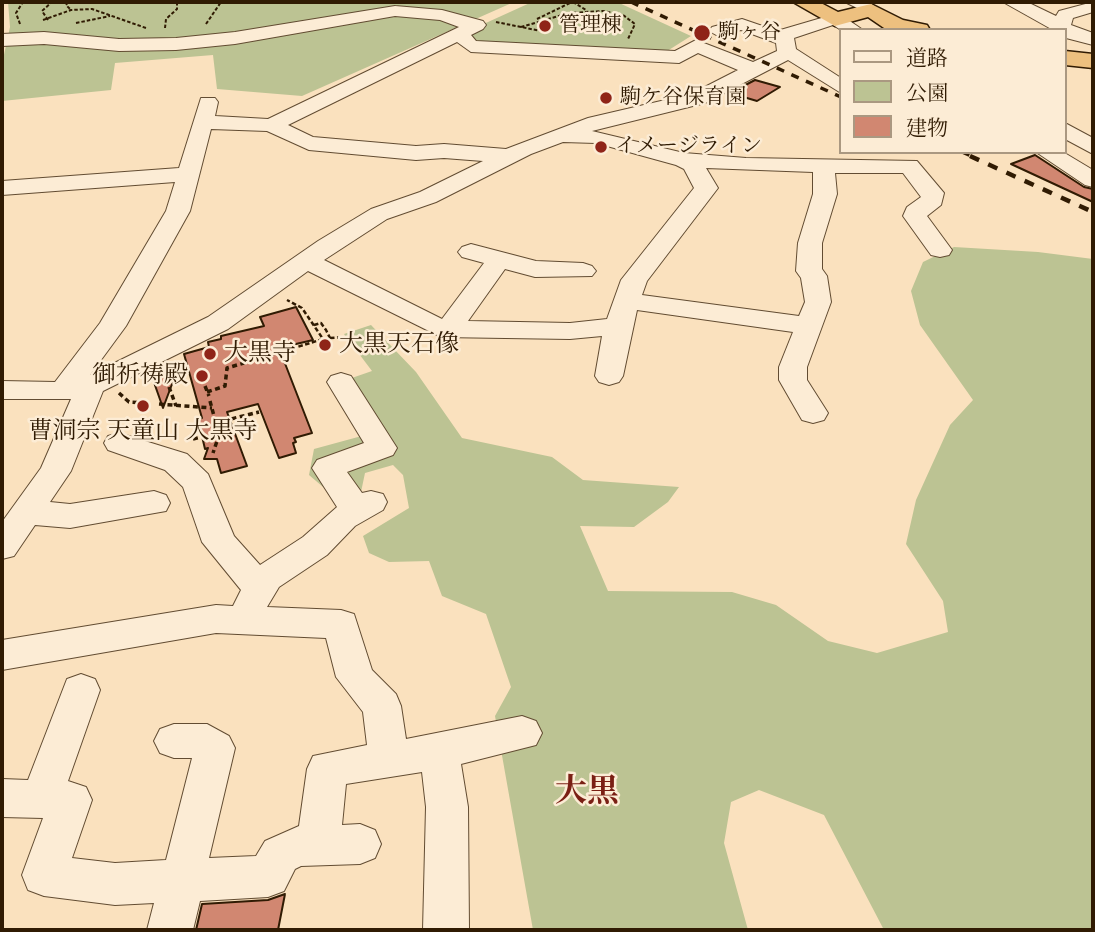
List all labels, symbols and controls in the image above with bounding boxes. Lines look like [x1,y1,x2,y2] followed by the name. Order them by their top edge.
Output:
[559,13,622,39] place label: 管理棟
[537,18,553,34] marker: 管理棟
[718,20,781,46] place label: 駒ヶ谷
[692,23,712,43] marker: 駒ヶ谷
[839,28,1067,154] legend
[906,44,948,73] text: 道路
[906,79,948,108] text: 公園
[620,85,746,111] place label: 駒ケ谷保育園
[598,90,614,106] marker: 駒ケ谷保育園
[906,114,948,143] text: 建物
[615,134,762,160] place label: イメージライン
[593,139,609,155] marker: イメージライン
[339,331,459,359] place label: 大黒天石像
[317,337,333,353] marker: 大黒天石像
[224,340,296,368] place label: 大黒寺
[202,346,218,362] marker: 大黒寺
[92,362,188,390] place label: 御祈祷殿
[194,368,210,384] marker: 御祈祷殿
[135,398,151,414] marker: 曹洞宗 天童山 大黒寺
[29,418,257,446] place label: 曹洞宗 天童山 大黒寺
[555,775,619,813] district label: 大黒

